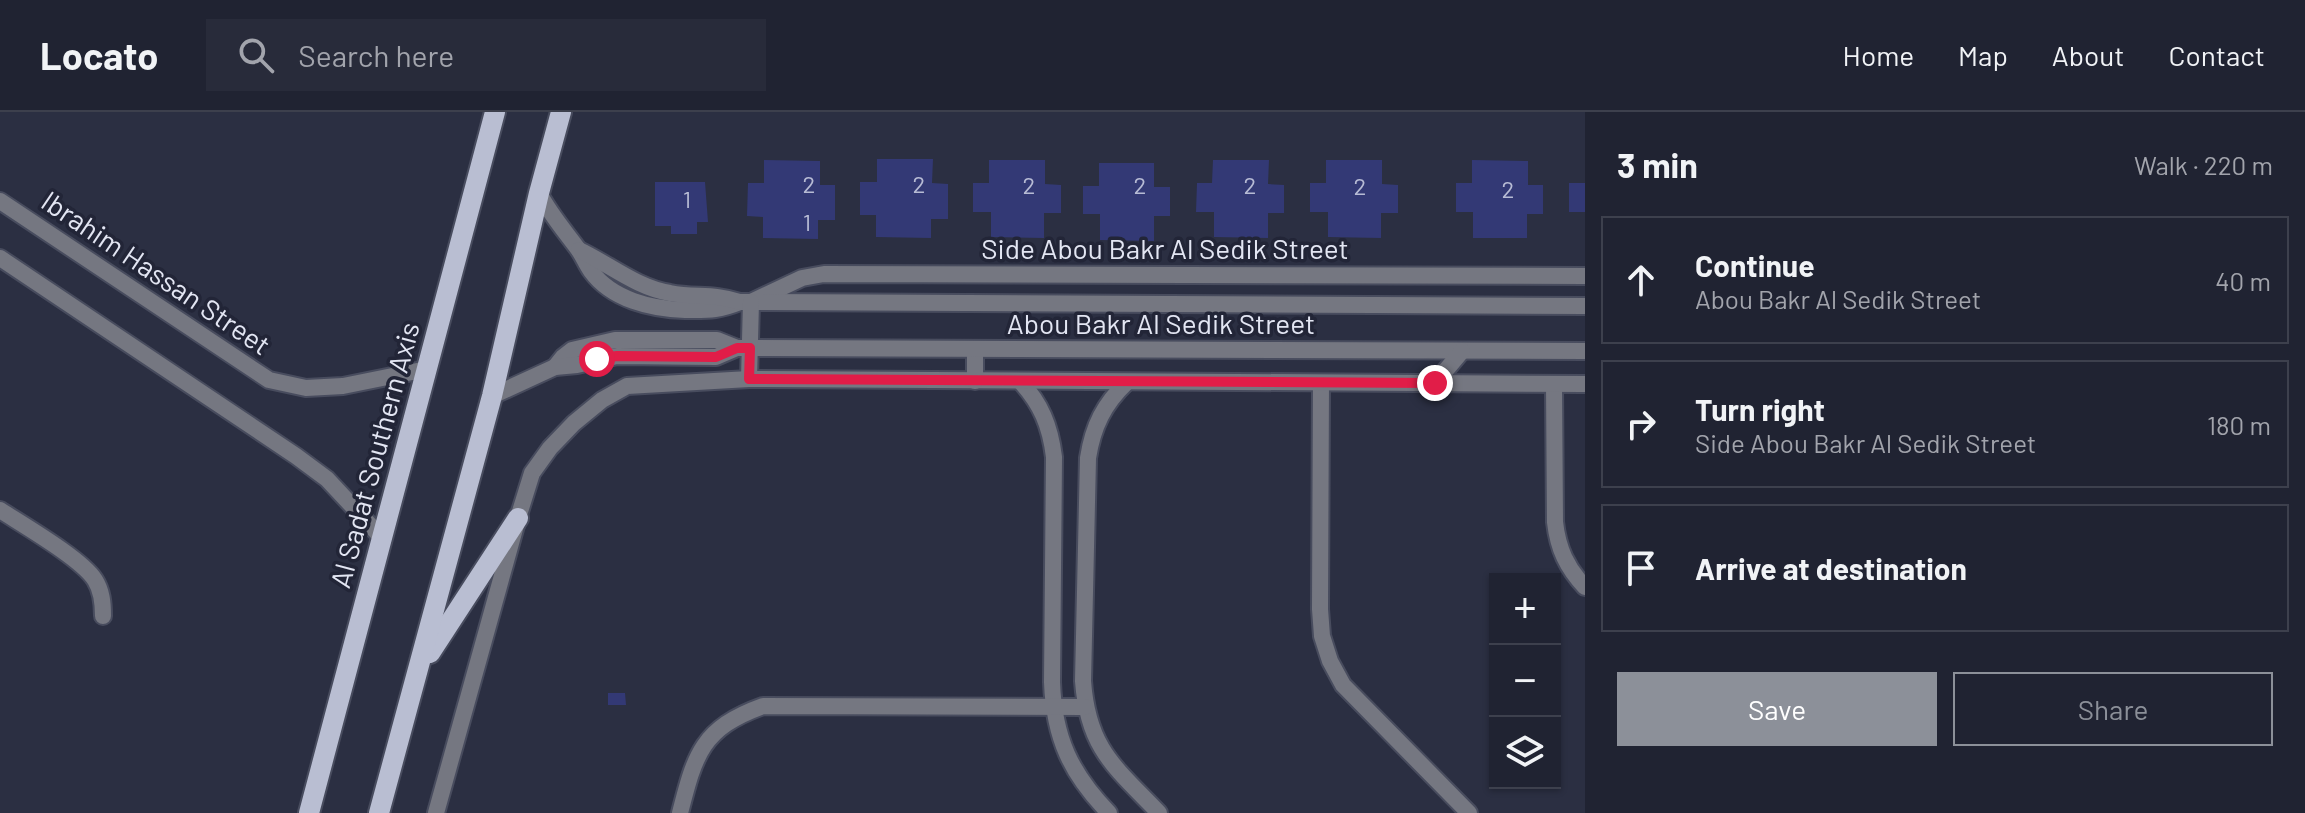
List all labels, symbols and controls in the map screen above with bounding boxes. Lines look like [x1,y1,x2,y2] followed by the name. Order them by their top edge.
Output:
[206,19,766,91] search box
[40,32,158,78] text: Locato
[234,33,278,77] icon: search
[298,37,454,73] text: Search here
[1843,38,1914,72] text: Home
[1958,38,2008,72] text: Map
[2052,38,2124,72] text: About
[2168,38,2265,72] text: Contact
[1617,144,1698,185] text: 3 min
[2134,149,2273,180] text: Walk · 220 m
[803,169,815,198] house number: 2
[913,169,925,198] house number: 2
[1023,170,1035,199] house number: 2
[1134,170,1146,199] house number: 2
[1244,170,1256,199] house number: 2
[1354,171,1366,200] house number: 2
[1502,174,1514,203] house number: 2
[36,183,277,361] street label: Ibrahim Hassan Street
[683,184,691,213] house number: 1
[803,207,811,236] house number: 1
[981,231,1349,265] street label: Side Abou Bakr Al Sedik Street
[1695,247,1815,283] text: Continue
[1619,258,1663,302] icon: ahead
[2215,265,2271,296] text: 40 m
[1695,283,1981,314] text: Abou Bakr Al Sedik Street
[1007,306,1315,340] street label: Abou Bakr Al Sedik Street
[322,318,426,591] street label: Al Sadat Southern Axis
[579,341,615,377] route start
[1417,365,1453,401] route end
[1695,391,1825,427] text: Turn right
[1619,402,1663,446] icon: right
[2207,409,2271,440] text: 180 m
[1695,427,2036,458] text: Side Abou Bakr Al Sedik Street
[1619,546,1663,590] icon: arrive
[1695,550,1967,586] text: Arrive at destination
[1489,573,1561,789] map controls
[1489,573,1561,645] button: +
[1489,645,1561,717] button: −
[1617,672,1937,746] button: Save
[1953,672,2273,746] button: Share
[1489,717,1561,789] button: layers

